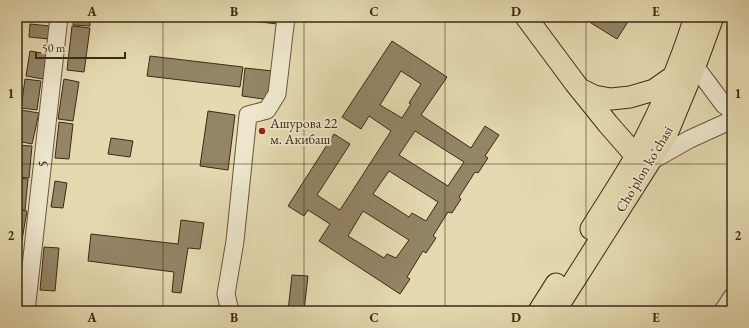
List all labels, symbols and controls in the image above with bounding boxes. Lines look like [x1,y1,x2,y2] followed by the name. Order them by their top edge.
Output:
[86,3,97,20] text: A
[230,3,238,20] text: B
[369,3,379,20] text: C
[511,3,521,20] text: D
[652,3,660,20] text: E
[36,34,125,60] scale bar
[42,40,66,56] text: 50 m
[8,85,15,102] text: 1
[735,85,742,102] text: 1
[269,114,338,148] place label: Ашурова 22 м. Акибаш
[611,122,677,215] street label: Choʻplon koʻchasi
[257,126,267,136] marker: Ашурова 22 м. Акибаш
[33,160,52,168] street label: 5
[8,227,15,244] text: 2
[735,227,742,244] text: 2
[86,309,97,326] text: A
[230,309,238,326] text: B
[369,309,379,326] text: C
[511,309,521,326] text: D
[652,309,660,326] text: E

